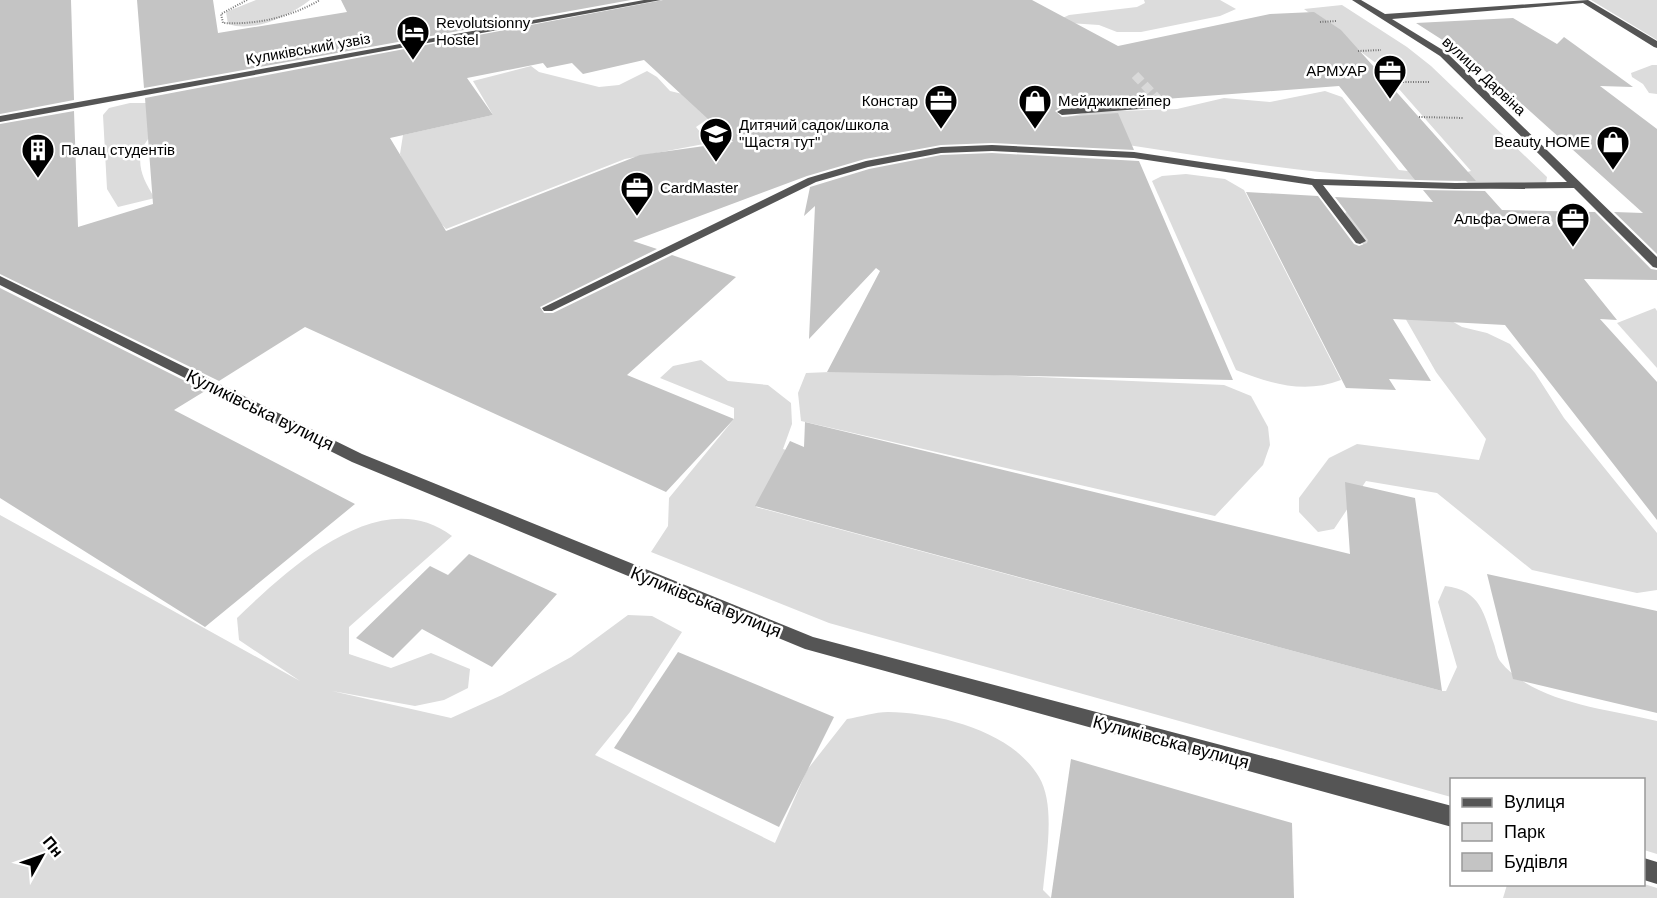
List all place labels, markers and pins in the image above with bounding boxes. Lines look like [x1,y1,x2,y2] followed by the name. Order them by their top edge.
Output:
[395,14,431,61] hotel icon: Revolutsionny Hostel
[436,14,531,48] place label: Revolutsionny Hostel
[1372,53,1408,100] office icon: АРМУАР
[1306,62,1367,79] place label: АРМУАР
[923,83,959,130] office icon: Констар
[1017,83,1053,130] shop icon: Мейджикпейпер
[862,92,918,109] place label: Констар
[1058,92,1171,109] place label: Мейджикпейпер
[698,116,734,163] school or university icon: Дитячий садок/школа "Щастя тут"
[739,116,889,150] place label: Дитячий садок/школа "Щастя тут"
[1595,124,1631,171] shop icon: Beauty HOME
[20,132,56,179] building icon: Палац студентів
[1494,133,1590,150] place label: Beauty HOME
[61,141,175,158] place label: Палац студентів
[619,170,655,217] office icon: CardMaster
[660,179,738,196] place label: CardMaster
[1555,201,1591,248] office icon: Альфа-Омега
[1454,210,1551,227] place label: Альфа-Омега

